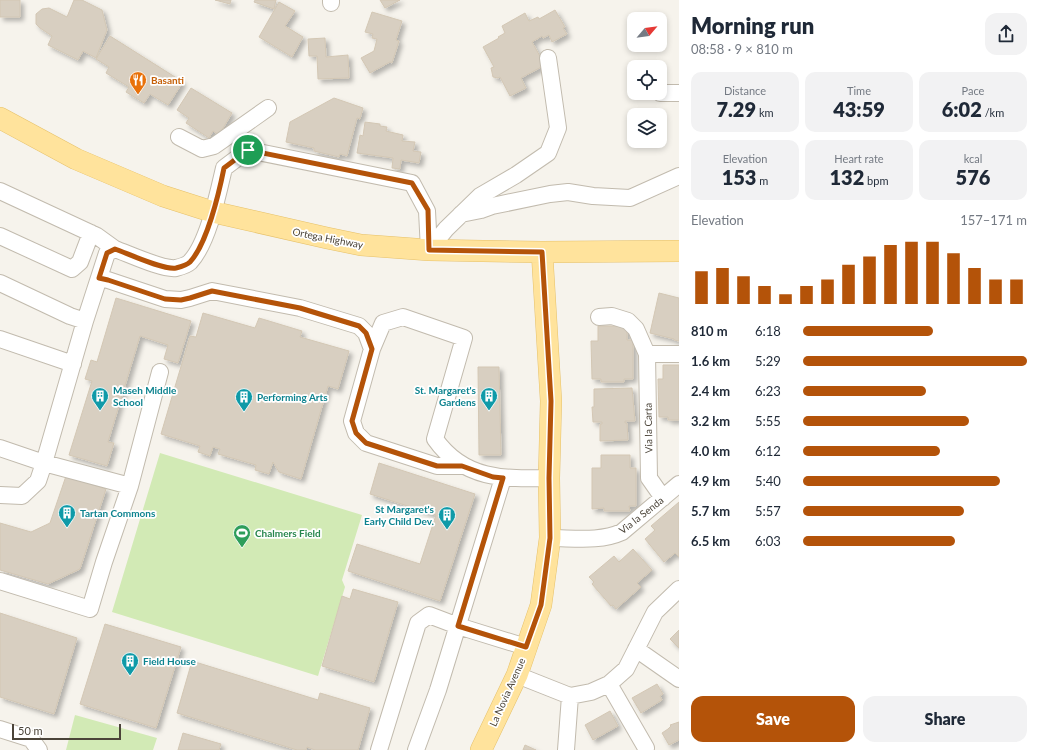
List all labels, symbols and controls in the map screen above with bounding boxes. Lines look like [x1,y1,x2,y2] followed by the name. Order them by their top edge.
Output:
[627,12,667,52] north arrow
[627,12,667,148] map controls
[691,12,814,39] text: Morning run
[985,13,1027,55] button: share
[691,41,793,57] text: 08:58 · 9 × 810 m
[627,60,667,100] button: locate
[128,70,148,95] restaurant icon: Basanti
[151,74,184,86] place label: Basanti
[724,84,766,97] text: Distance
[847,84,871,97] text: Time
[962,84,984,97] text: Pace
[716,97,756,121] text: 7.29
[833,97,885,121] text: 43:59
[942,97,982,121] text: 6:02
[756,106,774,119] text: km
[982,106,1004,119] text: /km
[627,108,667,148] button: layers
[231,133,265,167] pin
[237,139,259,161] icon: arrive
[723,152,767,165] text: Elevation
[834,152,884,165] text: Heart rate
[964,152,982,165] text: kcal
[722,165,756,189] text: 153
[829,165,864,189] text: 132
[956,165,990,189] text: 576
[756,174,768,187] text: m
[864,174,889,187] text: bpm
[691,212,744,228] text: Elevation
[960,212,1027,228] text: 157–171 m
[292,225,365,251] street label: Ortega Highway
[691,323,728,339] text: 810 m
[755,323,781,339] text: 6:18
[691,353,730,369] text: 1.6 km
[755,353,781,369] text: 5:29
[691,383,730,399] text: 2.4 km
[755,383,781,399] text: 6:23
[113,384,177,408] place label: Maseh Middle School
[415,384,477,408] place label: St. Margaret's Gardens
[90,386,110,411] building icon: Maseh Middle School
[479,386,499,411] building icon: St. Margaret's Gardens
[234,387,254,412] building icon: Performing Arts
[257,391,328,403] place label: Performing Arts
[642,403,654,453] street label: Via la Carta
[691,413,730,429] text: 3.2 km
[755,413,781,429] text: 5:55
[691,443,730,459] text: 4.0 km
[755,443,781,459] text: 6:12
[691,473,730,489] text: 4.9 km
[755,473,781,489] text: 5:40
[616,494,666,536] street label: Via la Senda
[57,503,77,528] building icon: Tartan Commons
[364,503,435,527] place label: St Margaret's Early Child Dev.
[691,503,730,519] text: 5.7 km
[755,503,781,519] text: 5:57
[437,505,457,530] building icon: St Margaret's Early Child Dev.
[80,507,156,519] place label: Tartan Commons
[232,523,252,548] sports icon: Chalmers Field
[255,527,321,539] place label: Chalmers Field
[691,533,730,549] text: 6.5 km
[755,533,781,549] text: 6:03
[120,651,140,676] building icon: Field House
[143,655,196,667] place label: Field House
[487,656,527,728] street label: La Novia Avenue
[691,696,855,742] button: Save
[863,696,1027,742] button: Share
[12,722,121,741] scale bar
[18,724,43,737] text: 50 m

